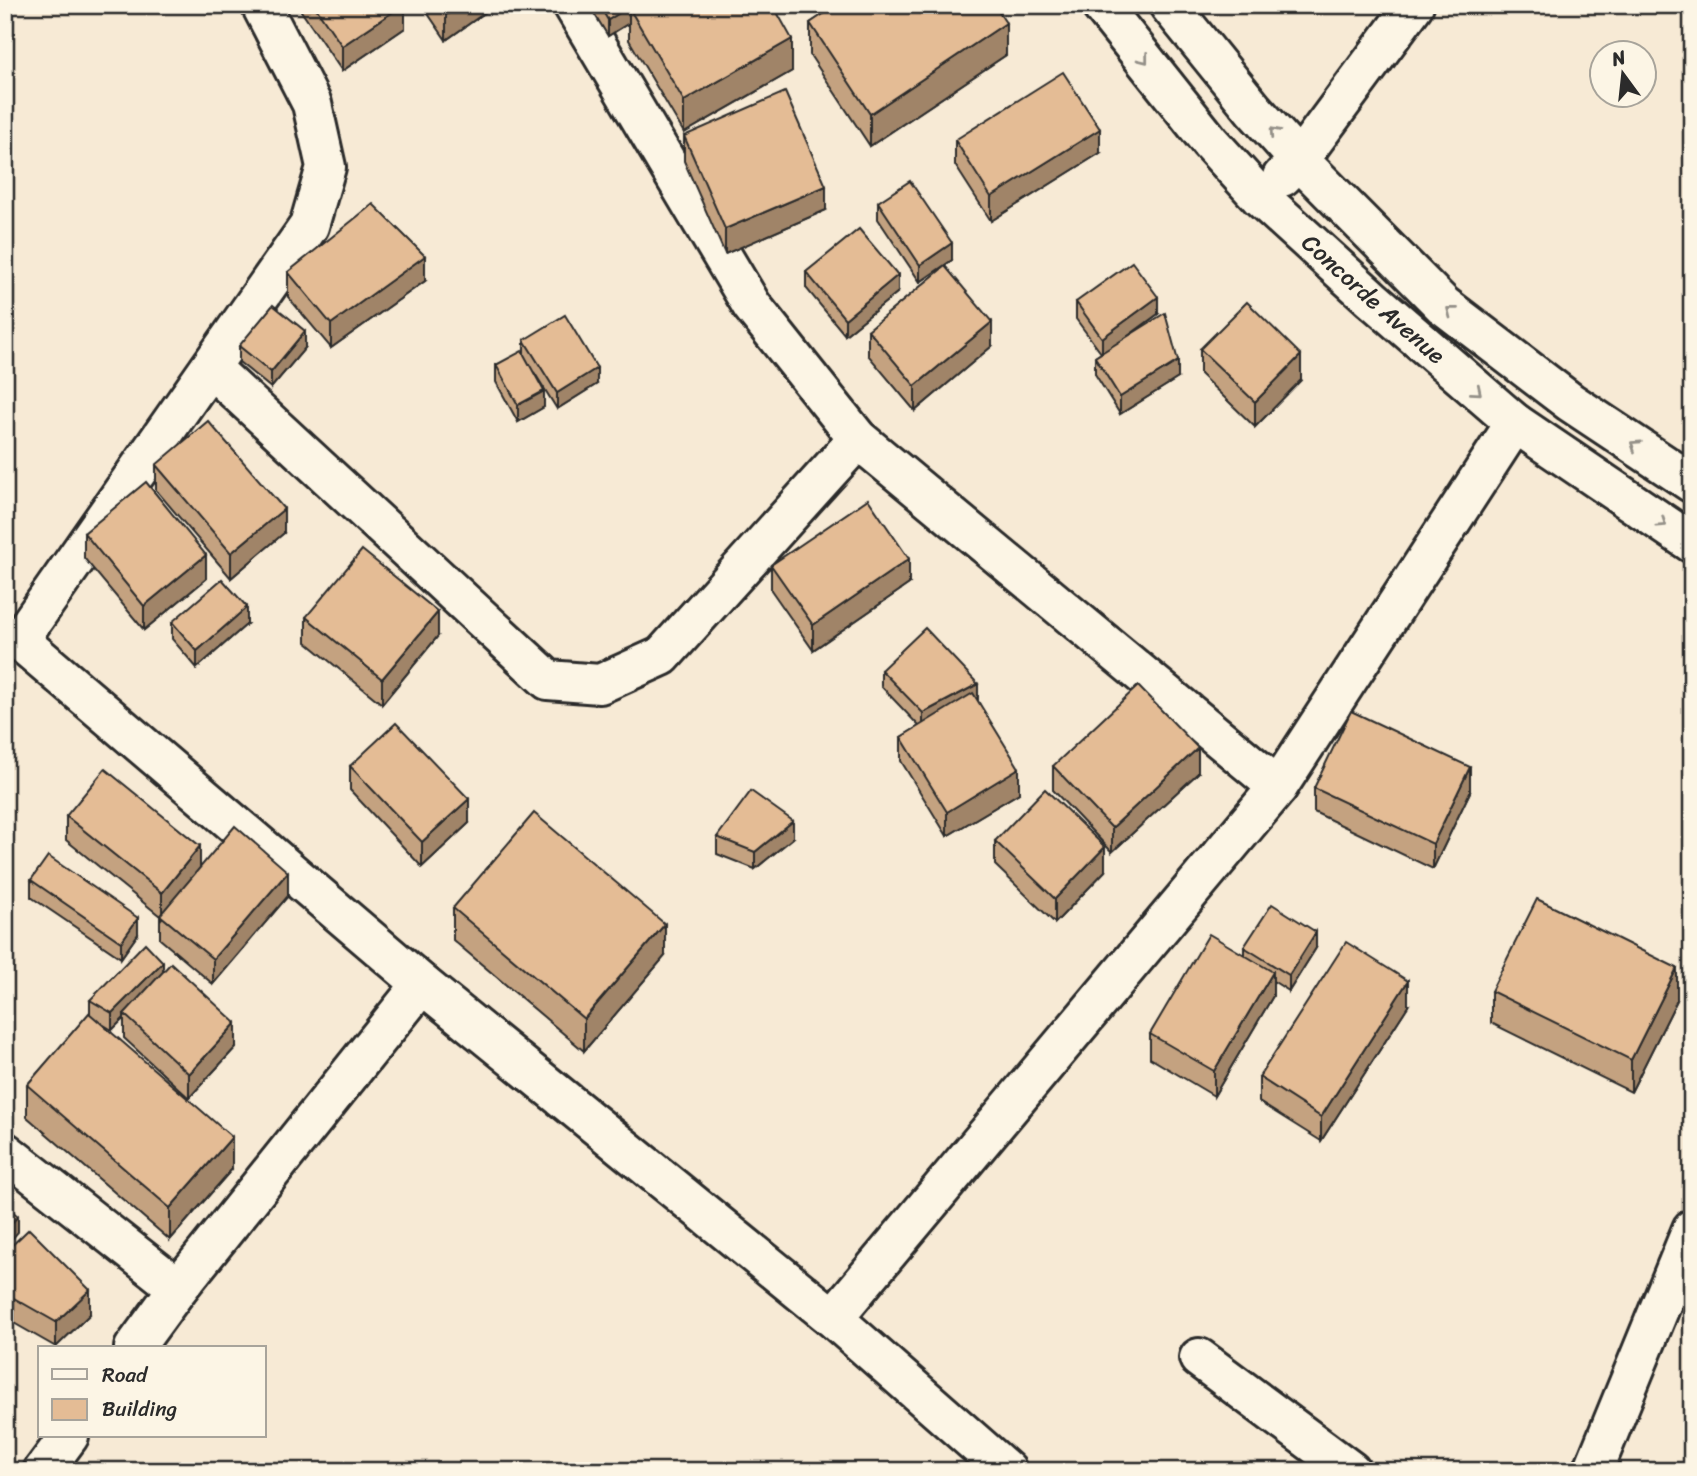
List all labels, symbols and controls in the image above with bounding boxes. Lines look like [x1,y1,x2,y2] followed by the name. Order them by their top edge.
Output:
[1588,38,1658,108] north arrow
[1607,40,1630,76] text: N
[1135,51,1148,63] one-way arrow
[1270,127,1282,140] one-way arrow
[1292,223,1455,375] street label: Concorde Avenue
[1446,307,1459,320] one-way arrow
[1470,383,1482,396] one-way arrow
[1630,441,1643,453] one-way arrow
[1655,515,1668,528] one-way arrow
[38,1346,266,1438] legend
[102,1356,149,1394] text: Road
[102,1390,178,1428] text: Building

